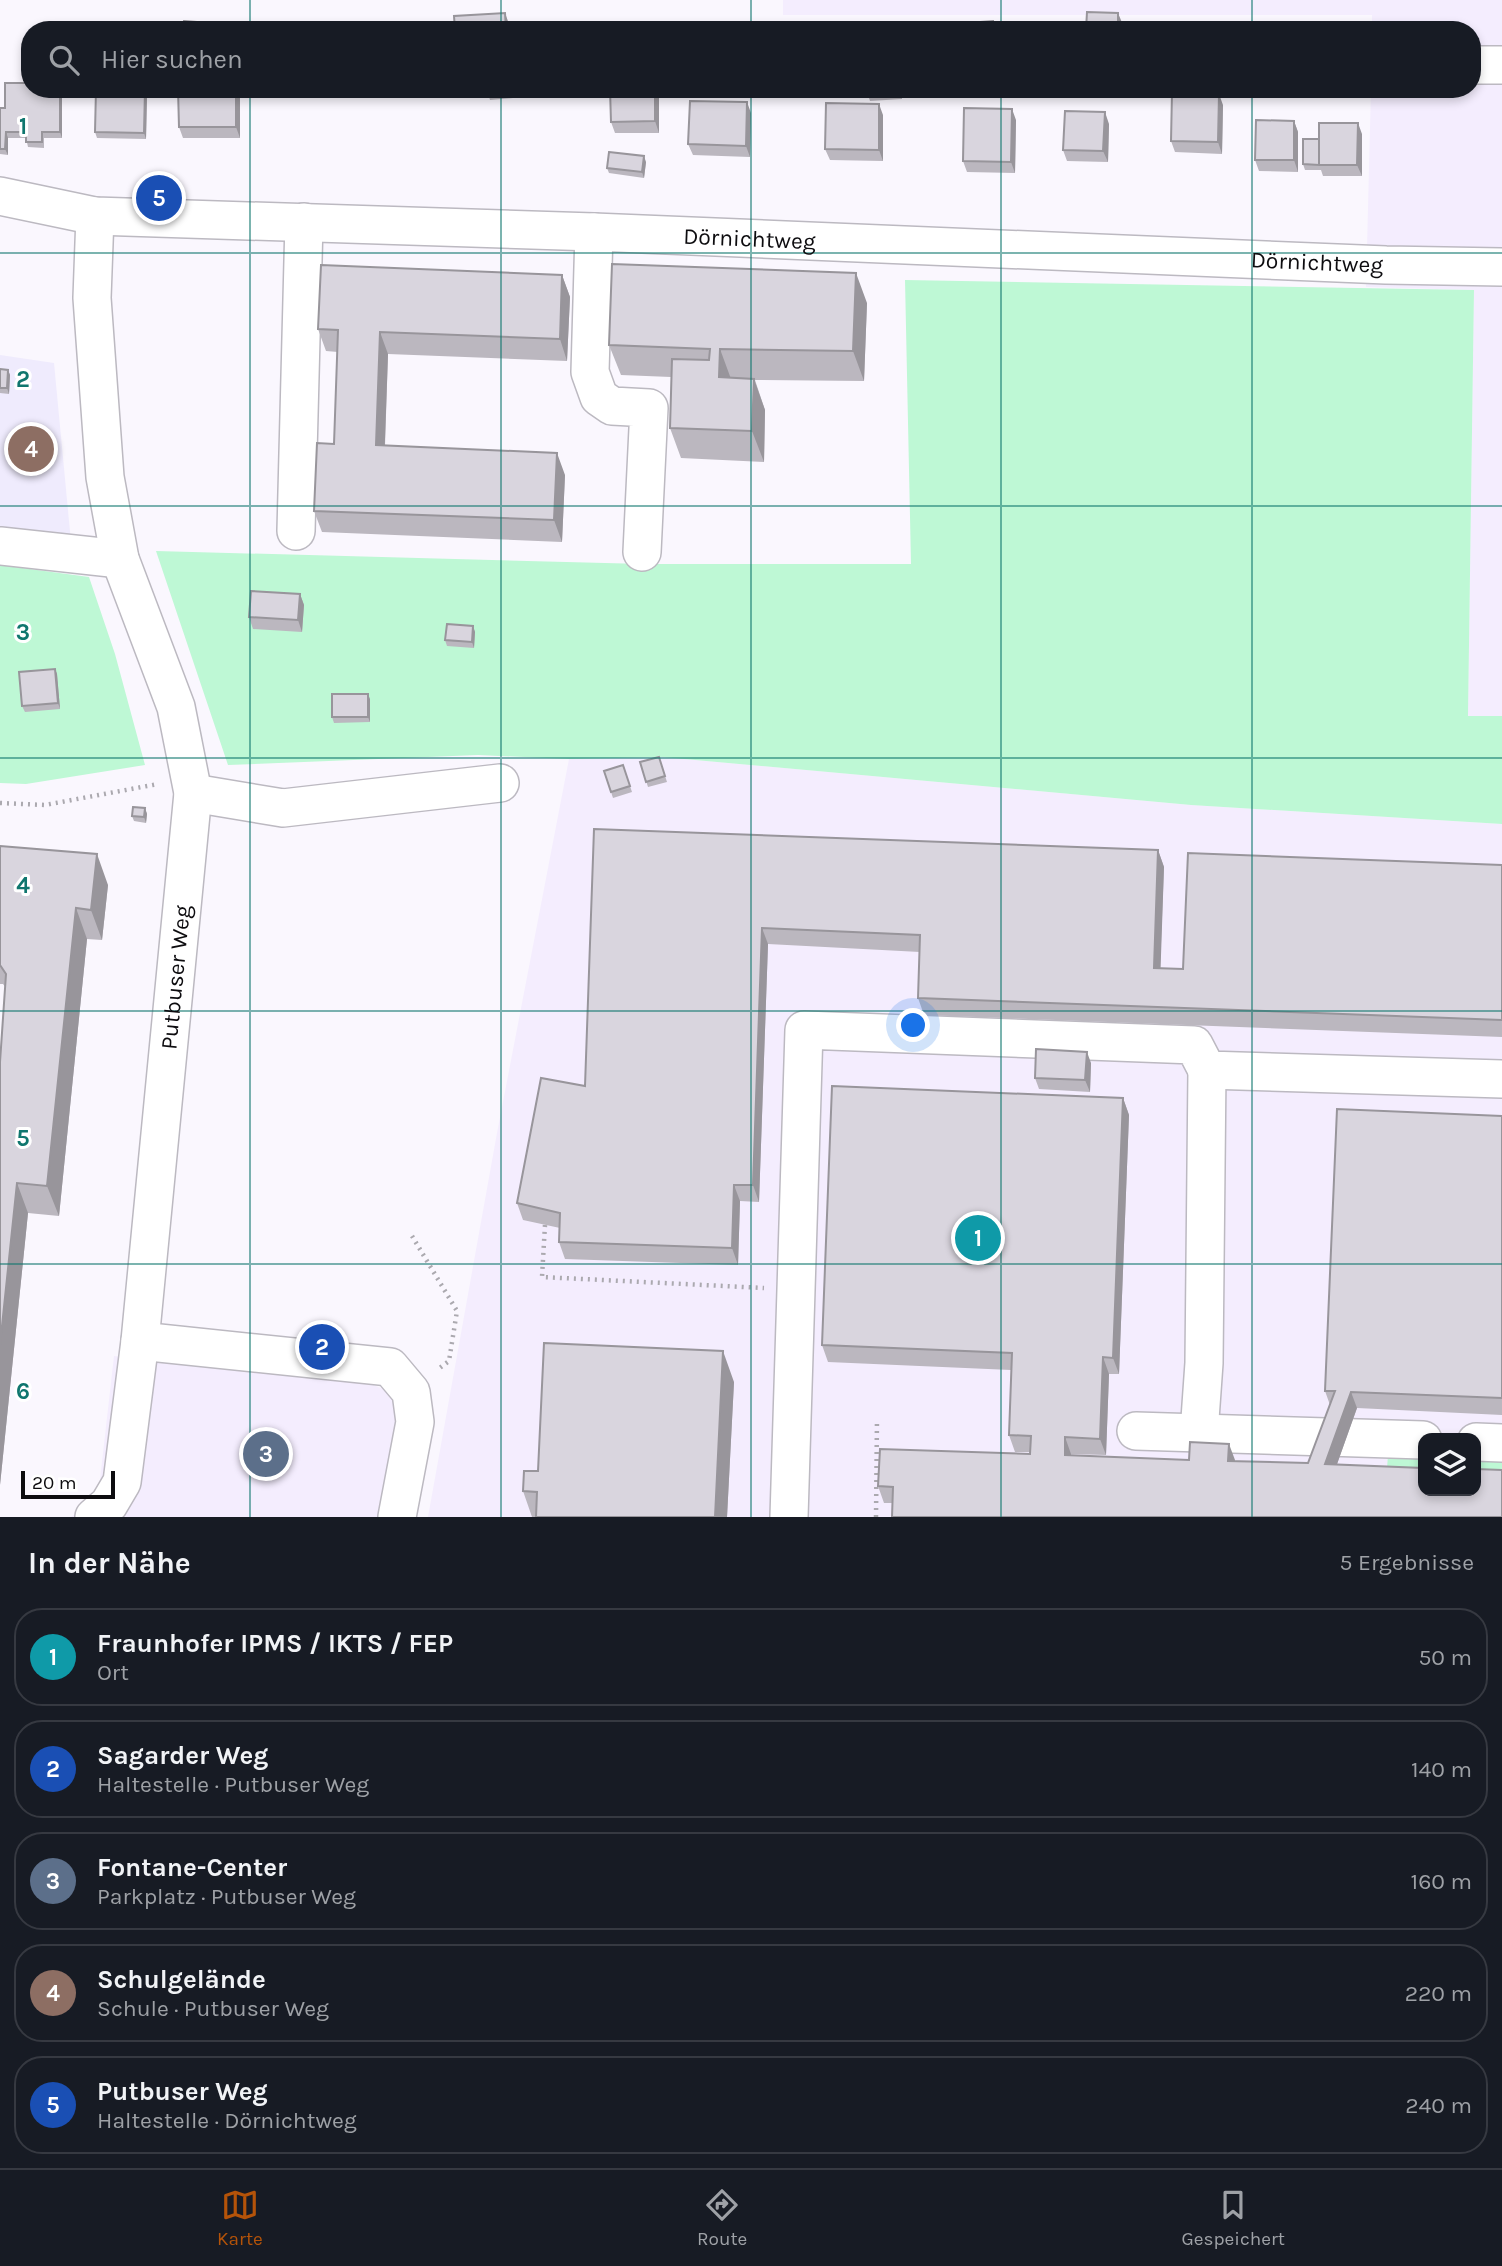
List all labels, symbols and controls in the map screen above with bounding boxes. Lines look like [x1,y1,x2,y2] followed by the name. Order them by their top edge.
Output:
[21,21,1481,98] search box
[45,41,83,79] icon: search
[101,44,243,75] text: Hier suchen
[19,113,27,140] text: 1
[136,172,182,224] pin: 5
[683,223,816,255] street label: Dörnichtweg
[1250,246,1384,279] street label: Dörnichtweg
[16,366,30,393] text: 2
[8,423,54,475] pin: 4
[16,619,30,646] text: 3
[16,872,30,899] text: 4
[155,904,196,1051] street label: Putbuser Weg
[896,1008,930,1042] your location
[16,1125,30,1152] text: 5
[955,1212,1001,1264] pin: 1
[299,1321,345,1373] pin: 2
[16,1378,30,1405] text: 6
[243,1428,289,1480] pin: 3
[1418,1433,1481,1496] map controls
[1418,1433,1481,1496] button: layers
[21,1468,116,1500] scale bar
[32,1472,77,1494] text: 20 m
[28,1545,191,1581] text: In der Nähe
[1340,1549,1474,1576] text: 5 Ergebnisse
[97,1628,453,1659] text: Fraunhofer IPMS / IKTS / FEP
[49,1644,57,1671] text: 1
[1418,1644,1472,1671] text: 50 m
[97,1659,129,1686] text: Ort
[97,1740,268,1771] text: Sagarder Weg
[46,1756,60,1783] text: 2
[1411,1756,1472,1783] text: 140 m
[97,1771,369,1798] text: Haltestelle · Putbuser Weg
[97,1852,287,1883] text: Fontane-Center
[46,1868,60,1895] text: 3
[1411,1868,1472,1895] text: 160 m
[97,1883,356,1910] text: Parkplatz · Putbuser Weg
[97,1964,266,1995] text: Schulgelände
[46,1980,60,2007] text: 4
[1405,1980,1472,2007] text: 220 m
[97,1995,329,2022] text: Schule · Putbuser Weg
[97,2076,268,2107] text: Putbuser Weg
[46,2092,60,2119] text: 5
[1405,2092,1472,2119] text: 240 m
[97,2107,357,2134] text: Haltestelle · Dörnichtweg
[217,2186,263,2250] tab: Karte
[697,2186,747,2250] tab: Route
[1181,2186,1285,2250] tab: Gespeichert

